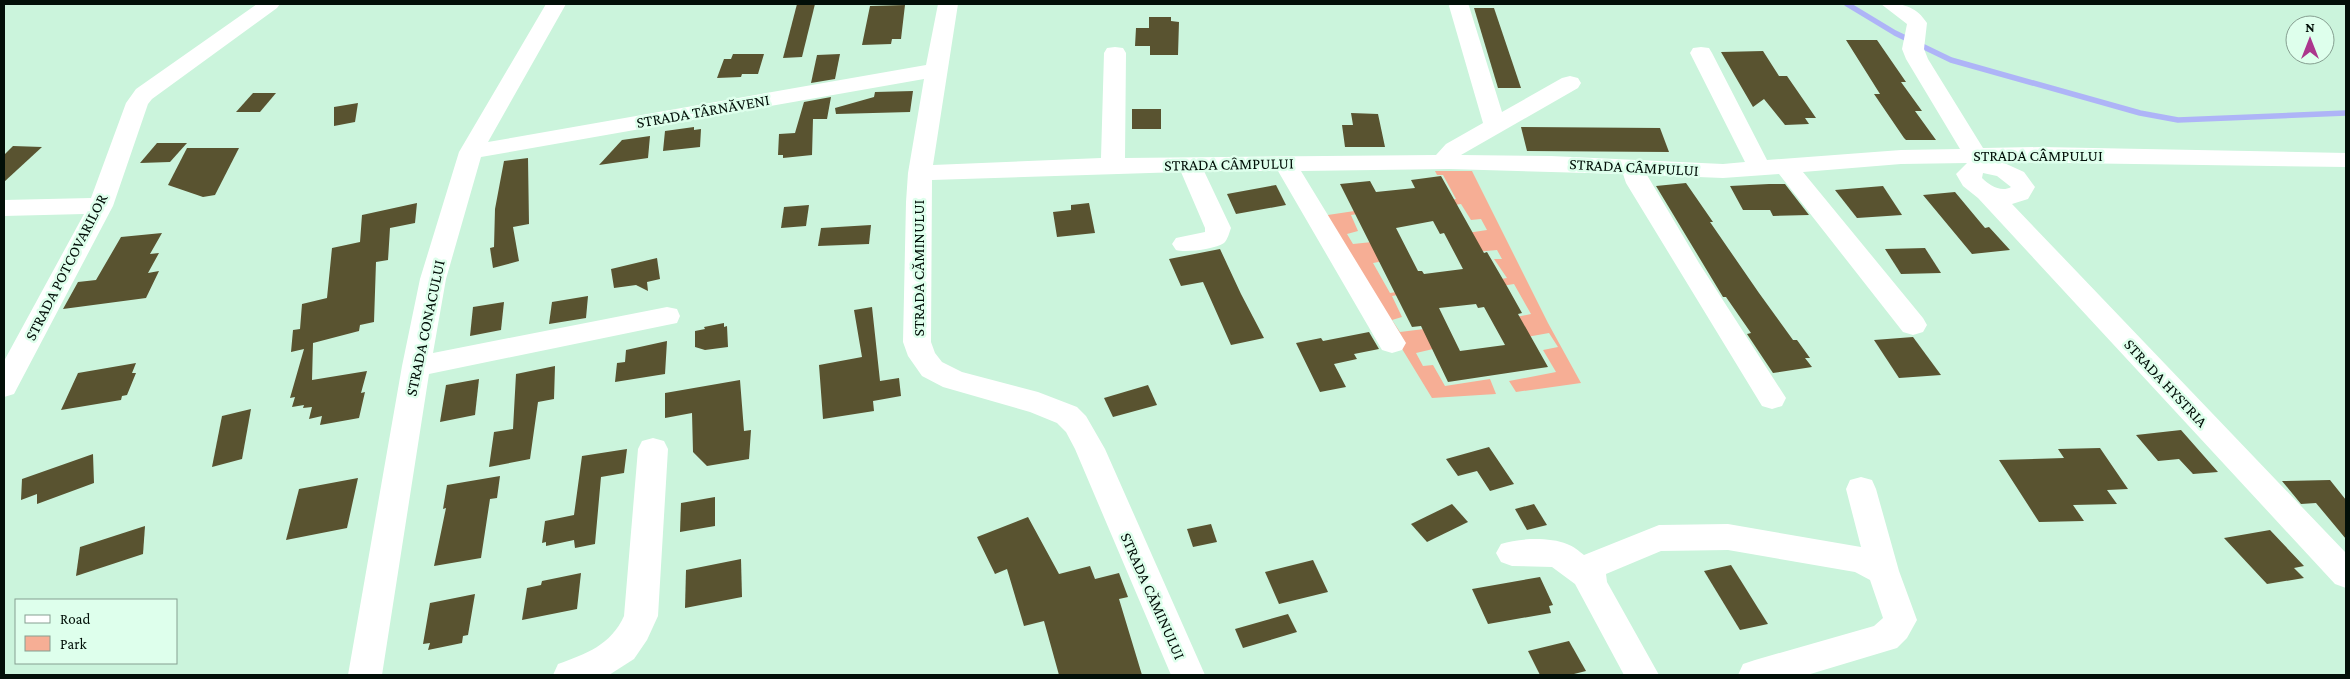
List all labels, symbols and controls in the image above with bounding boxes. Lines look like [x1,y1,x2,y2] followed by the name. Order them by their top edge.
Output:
[2285,15,2335,65] north arrow
[2305,19,2315,35] text: N
[635,91,771,131] street label: STRADA TÂRNĂVENI
[1973,147,2103,164] street label: STRADA CÂMPULUI
[1164,154,1294,174] street label: STRADA CÂMPULUI
[1569,155,1699,179] street label: STRADA CÂMPULUI
[22,191,110,343] street label: STRADA POTCOVARILOR
[910,199,927,336] street label: STRADA CĂMINULUI
[402,258,448,398] street label: STRADA CONACULUI
[2121,336,2212,431] street label: STRADA HYSTRIA
[1117,530,1189,662] street label: STRADA CĂMINULUI
[15,599,178,664] legend
[60,611,91,627] text: Road
[60,636,87,652] text: Park

